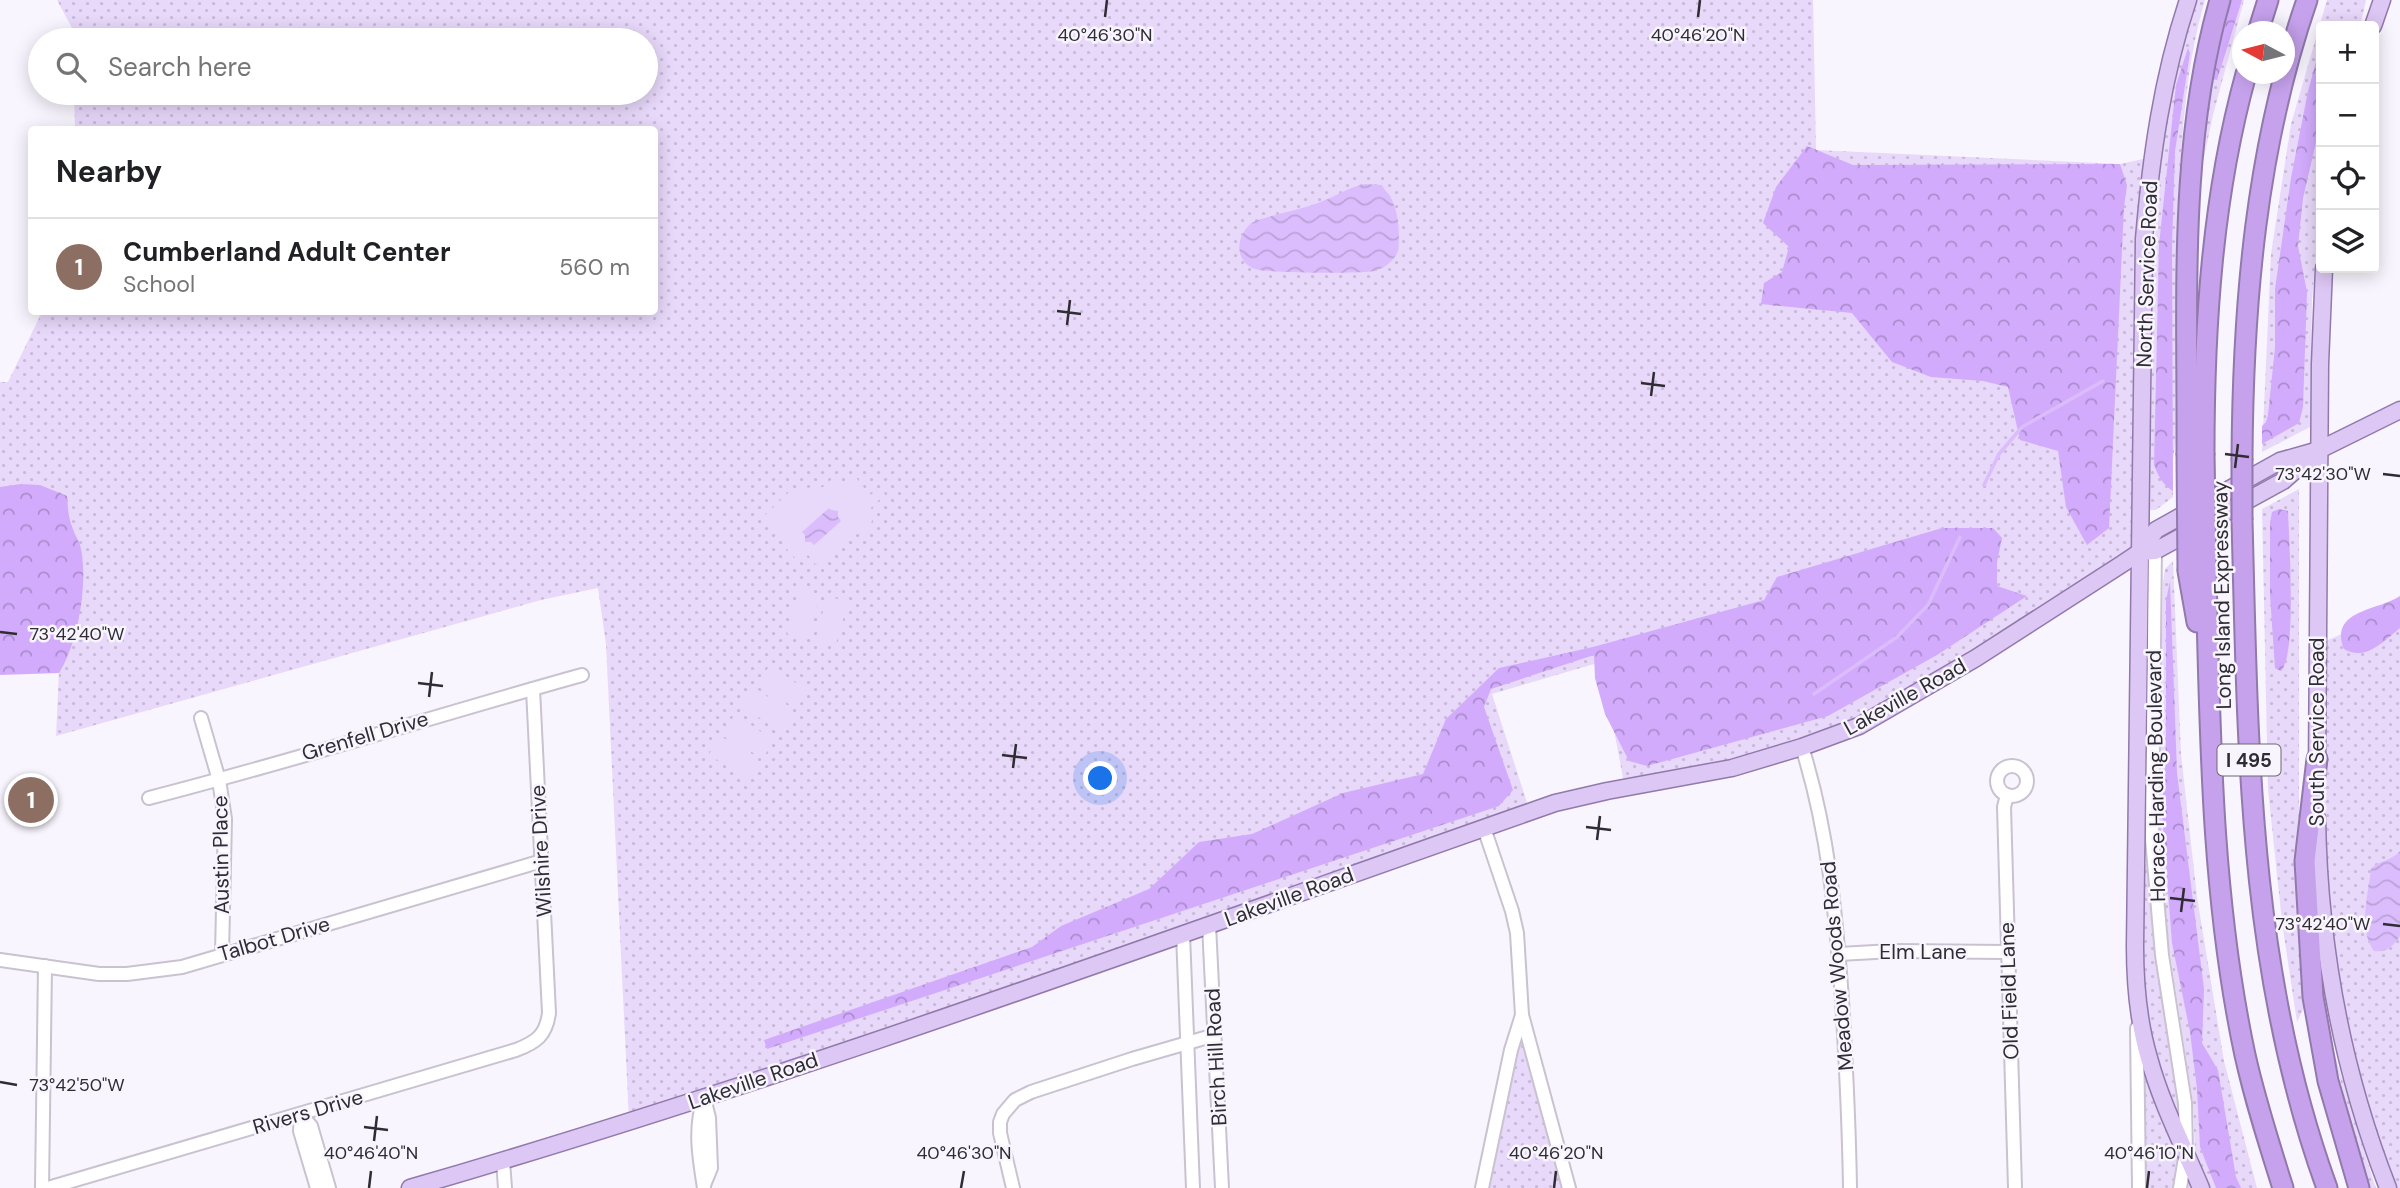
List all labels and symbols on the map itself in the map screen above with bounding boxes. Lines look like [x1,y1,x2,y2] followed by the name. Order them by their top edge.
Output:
[2232,21,2295,84] north arrow
[1057,23,1153,47] text: 40°46'30"N
[1651,23,1745,47] text: 40°46'20"N
[2130,180,2164,368] street label: North Service Road
[2275,462,2371,486] text: 73°42'30"W
[2206,480,2238,710] street label: Long Island Expressway
[29,622,125,646] text: 73°42'40"W
[2303,638,2331,826] street label: South Service Road
[2140,650,2172,902] street label: Horace Harding Boulevard
[1839,652,1971,742] street label: Lakeville Road
[298,705,432,767] street label: Grenfell Drive
[2218,744,2280,776] road number: I 495
[1083,761,1117,795] your location
[8,774,54,826] pin: 1
[524,784,558,918] street label: Wilshire Drive
[206,795,236,915] street label: Austin Place
[1814,860,1860,1072] street label: Meadow Woods Road
[1220,861,1358,933] street label: Lakeville Road
[215,910,333,968] street label: Talbot Drive
[2275,912,2371,936] text: 73°42'40"W
[1993,922,2025,1060] street label: Old Field Lane
[1879,938,1967,966] street label: Elm Lane
[1198,987,1234,1127] street label: Birch Hill Road
[684,1046,822,1116] street label: Lakeville Road
[29,1073,125,1097] text: 73°42'50"W
[250,1083,367,1141] street label: Rivers Drive
[324,1141,418,1165] text: 40°46'40"N
[916,1141,1012,1165] text: 40°46'30"N
[1509,1141,1603,1165] text: 40°46'20"N
[2104,1141,2194,1165] text: 40°46'10"N

